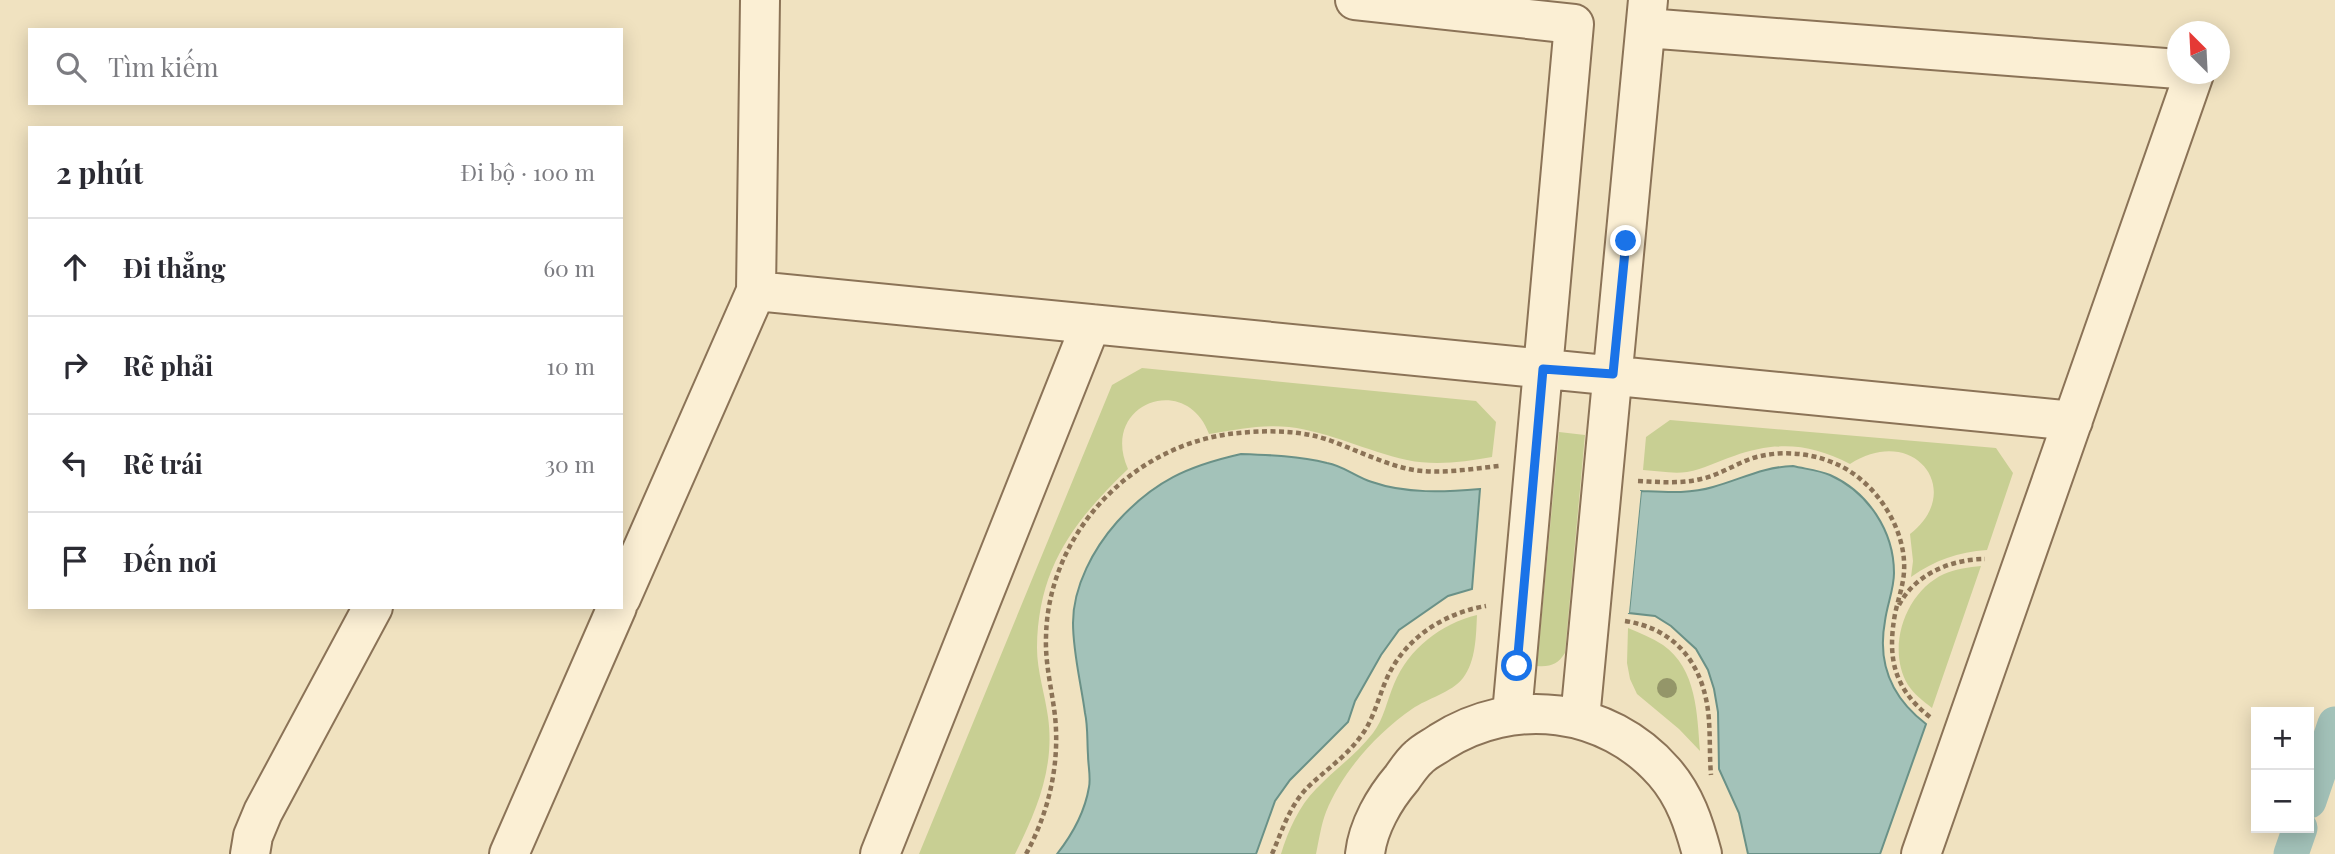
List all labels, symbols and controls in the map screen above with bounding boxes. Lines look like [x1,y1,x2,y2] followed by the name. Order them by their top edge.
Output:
[2167,21,2230,84] north arrow
[28,28,623,105] search box
[52,48,90,86] icon: search
[108,49,219,84] text: Tìm kiếm
[56,152,143,192] text: 2 phút
[461,156,595,187] text: Đi bộ · 100 m
[1610,225,1641,256] route end
[56,248,94,286] icon: ahead
[123,250,226,285] text: Đi thẳng
[543,252,595,283] text: 60 m
[56,346,94,384] icon: right
[123,348,213,383] text: Rẽ phải
[547,350,595,381] text: 10 m
[56,444,94,482] icon: left
[123,446,203,481] text: Rẽ trái
[545,448,595,479] text: 30 m
[56,542,94,580] icon: arrive
[123,544,217,579] text: Đến nơi
[1501,650,1532,681] route start
[2251,707,2314,833] map controls
[2251,707,2314,770] button: +
[2251,770,2314,833] button: −

